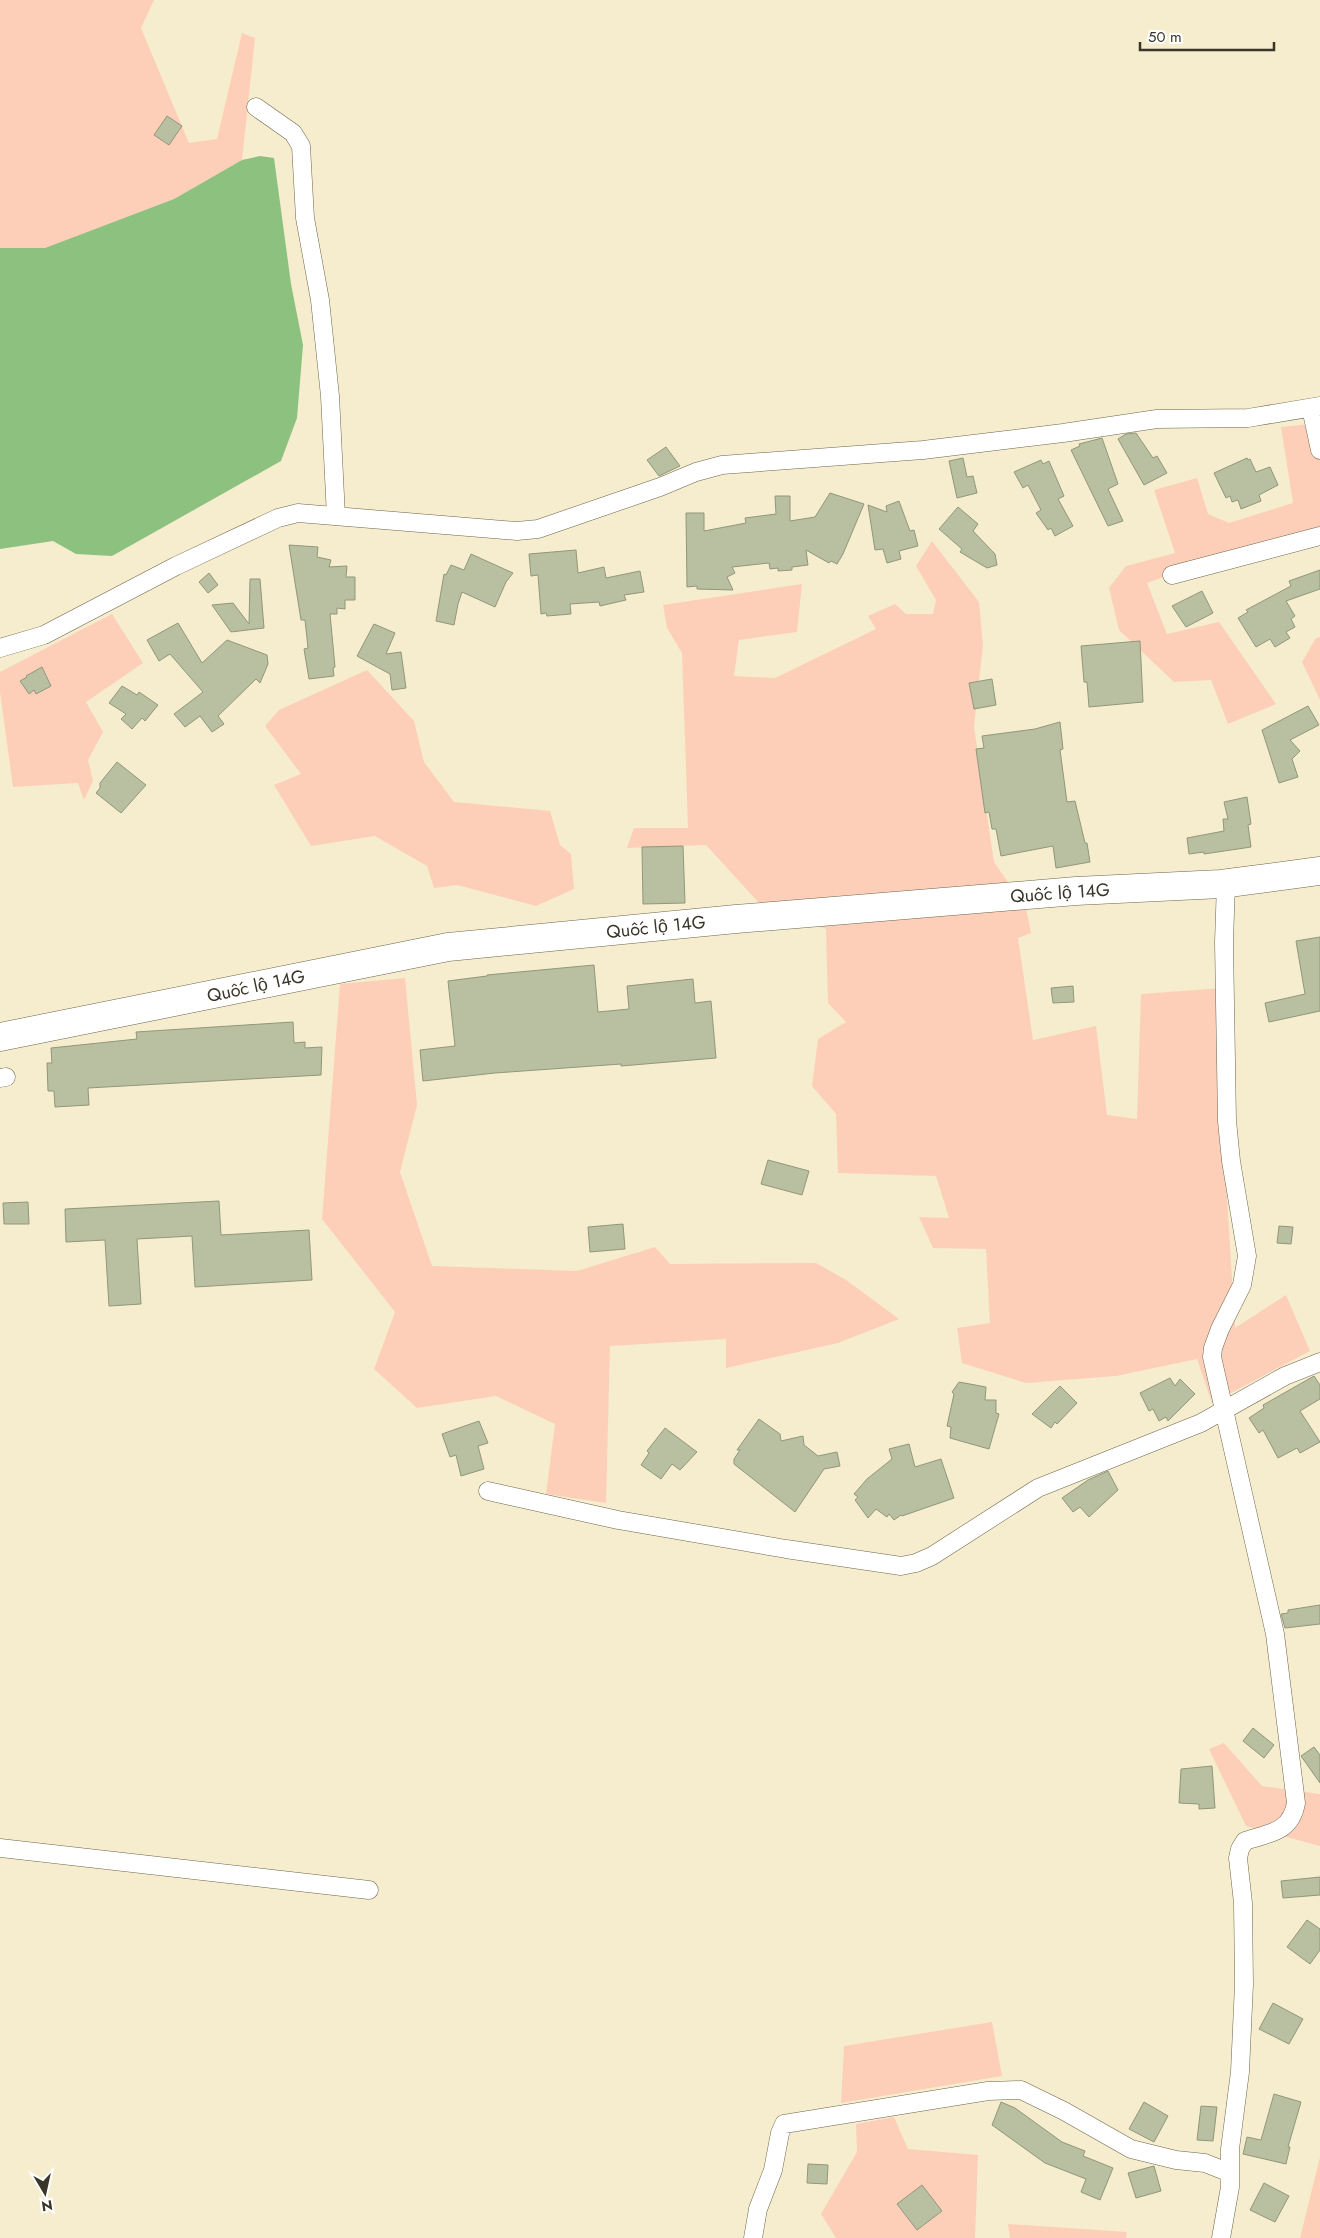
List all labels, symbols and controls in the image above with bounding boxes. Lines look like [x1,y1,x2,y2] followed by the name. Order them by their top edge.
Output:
[1140,20,1274,52] scale bar
[1148,26,1182,48] text: 50 m
[1009,877,1111,909] street label: Quốc lộ 14G
[605,909,707,945] street label: Quốc lộ 14G
[205,963,307,1009] street label: Quốc lộ 14G
[20,2168,70,2218] north arrow
[40,2195,54,2217] text: N

